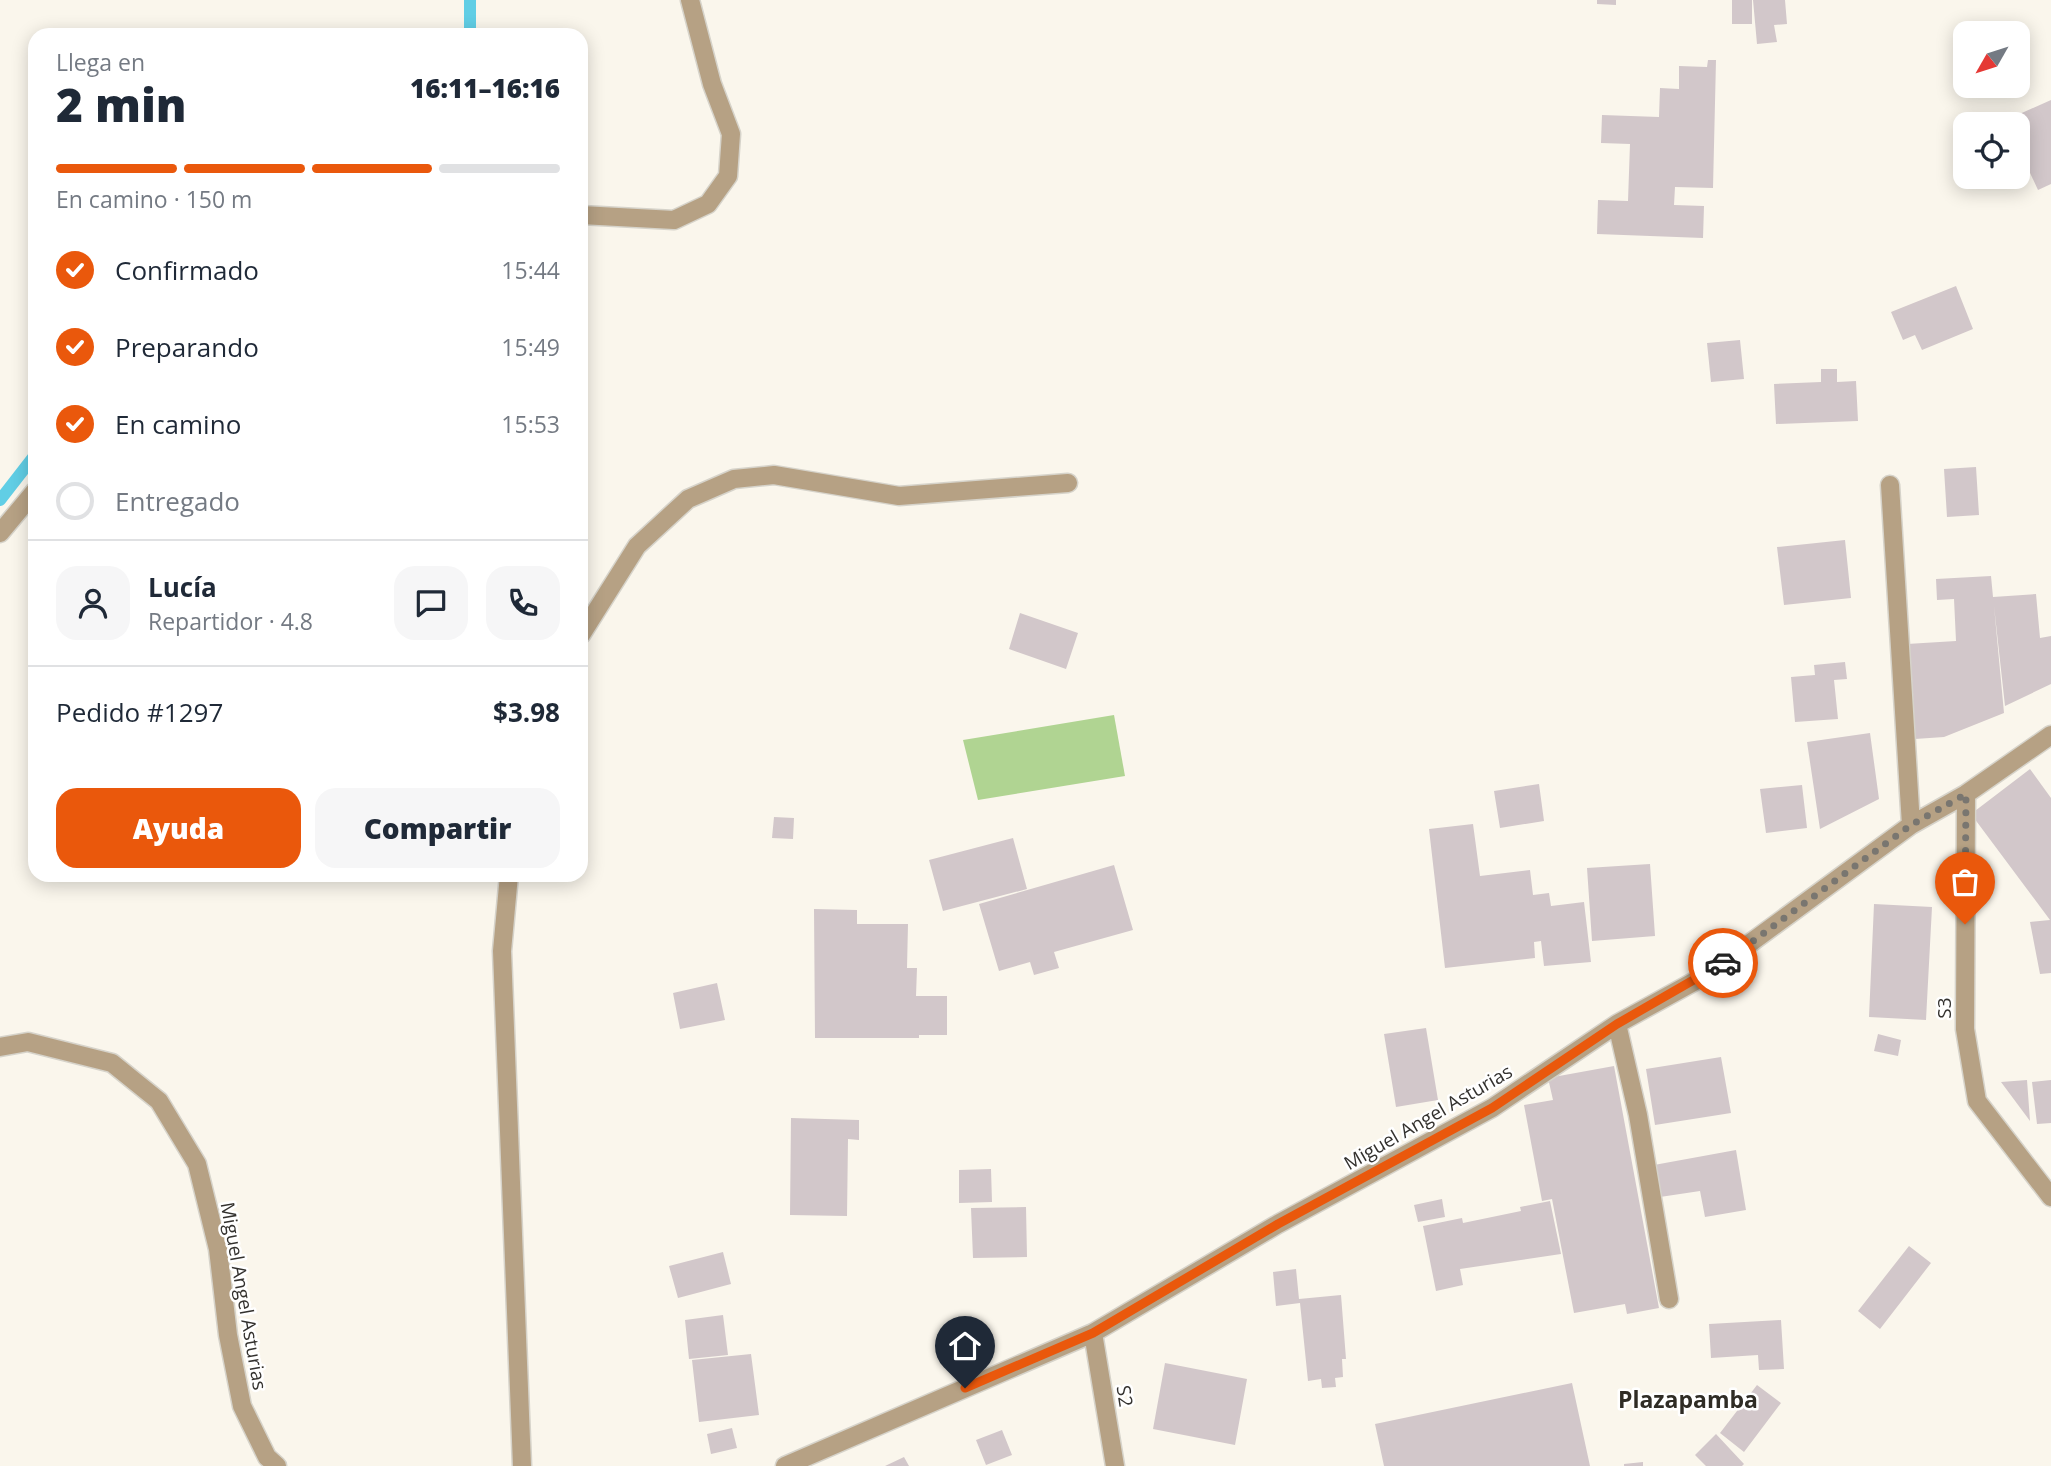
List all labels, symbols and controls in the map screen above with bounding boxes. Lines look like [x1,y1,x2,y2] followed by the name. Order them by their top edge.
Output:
[1953,21,2030,98] north arrow
[1953,21,2030,189] map controls
[56,46,145,78] text: Llega en
[410,70,560,106] text: 16:11–16:16
[56,73,187,135] text: 2 min
[1953,112,2030,189] button: locate
[56,183,252,215] text: En camino · 150 m
[56,251,94,289] icon: check
[115,252,259,288] text: Confirmado
[501,254,560,286] text: 15:44
[56,328,94,366] icon: check
[115,329,259,365] text: Preparando
[501,331,560,363] text: 15:49
[56,405,94,443] icon: check
[115,406,241,442] text: En camino
[501,408,560,440] text: 15:53
[115,483,240,519] text: Entregado
[56,566,130,640] button: person
[394,566,468,640] button: chat
[486,566,560,640] button: phone
[148,569,217,605] text: Lucía
[148,605,313,637] text: Repartidor · 4.8
[56,694,223,730] text: Pedido #1297
[493,694,560,730] text: $3.98
[56,788,301,868] button: Ayuda
[315,788,560,868] button: Compartir
[1935,852,1995,924] pin
[1946,863,1984,901] icon: bag
[1688,928,1758,998] courier
[1704,944,1742,982] icon: car
[1931,997,1957,1019] street label: S3
[1339,1058,1517,1176] street label: Miguel Angel Asturias
[215,1200,273,1392] street label: Miguel Angel Asturias
[935,1316,995,1388] pin
[946,1327,984,1365] icon: home
[1110,1383,1140,1409] street label: S2
[1618,1383,1758,1415] district label: Plazapamba

